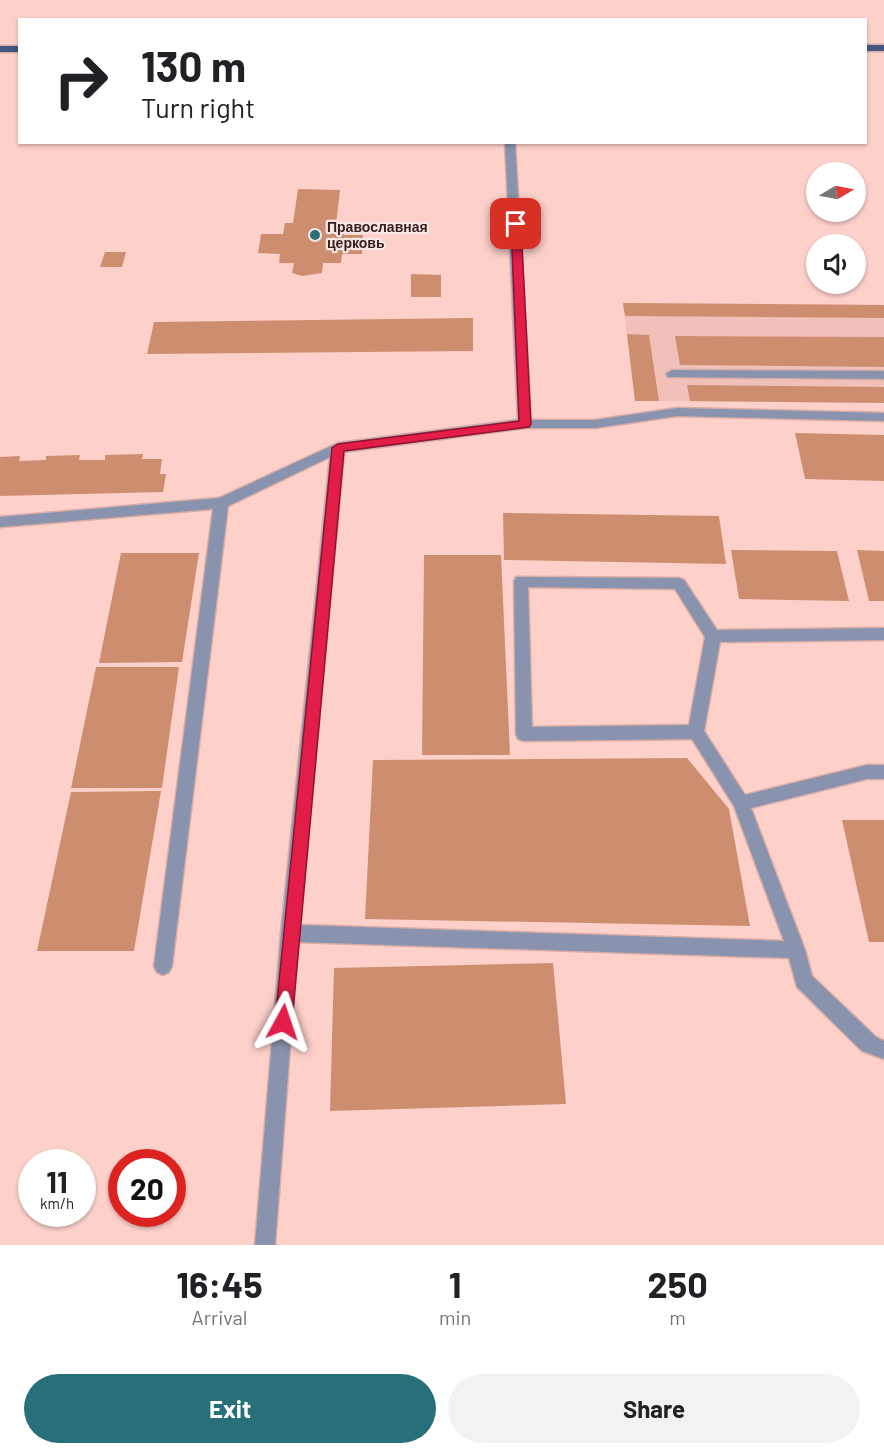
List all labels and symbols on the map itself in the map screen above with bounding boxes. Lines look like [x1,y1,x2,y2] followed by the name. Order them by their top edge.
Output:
[806,162,866,222] north arrow
[490,198,541,249] pin
[327,218,428,251] place label: Православная церковь
[308,228,322,242] marker: Православная церковь
[251,990,315,1054] position arrow
[108,1149,186,1227] speed limit sign: 20

